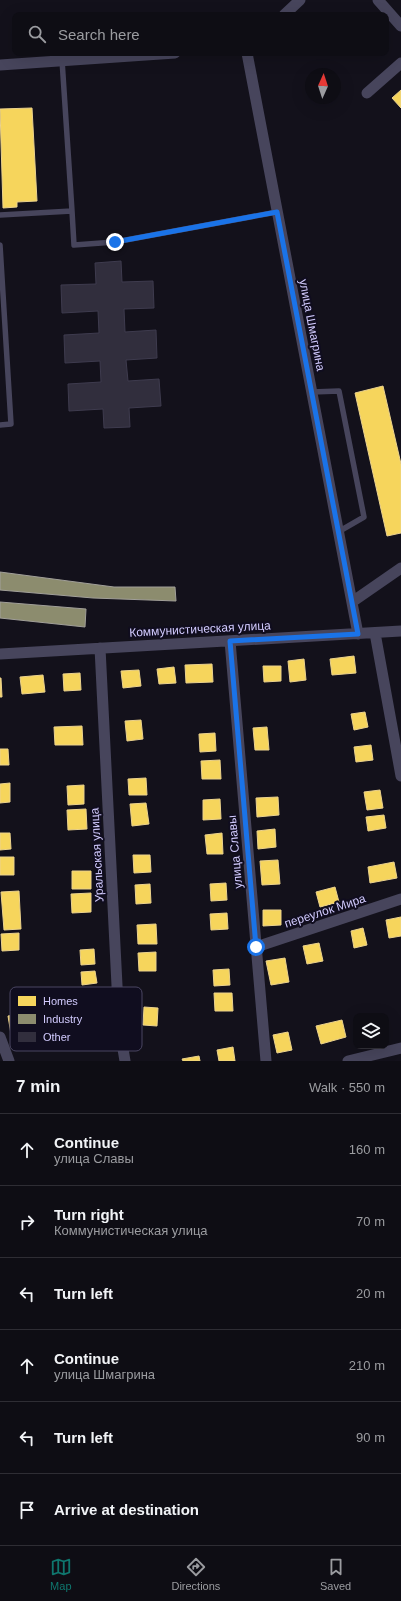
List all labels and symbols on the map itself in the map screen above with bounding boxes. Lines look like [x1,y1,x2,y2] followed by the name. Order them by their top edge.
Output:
[305,68,341,104] north arrow
[106,233,124,251] route end
[296,278,328,372] street label: улица Шмагрина
[129,618,271,640] street label: Коммунистическая улица
[88,807,106,903] street label: Уральская улица
[225,815,245,889] street label: улица Славы
[283,891,368,931] street label: переулок Мира
[247,938,265,956] route start
[10,987,142,1051] legend
[43,995,78,1007] text: Homes
[43,1013,83,1025] text: Industry
[43,1031,71,1043] text: Other

